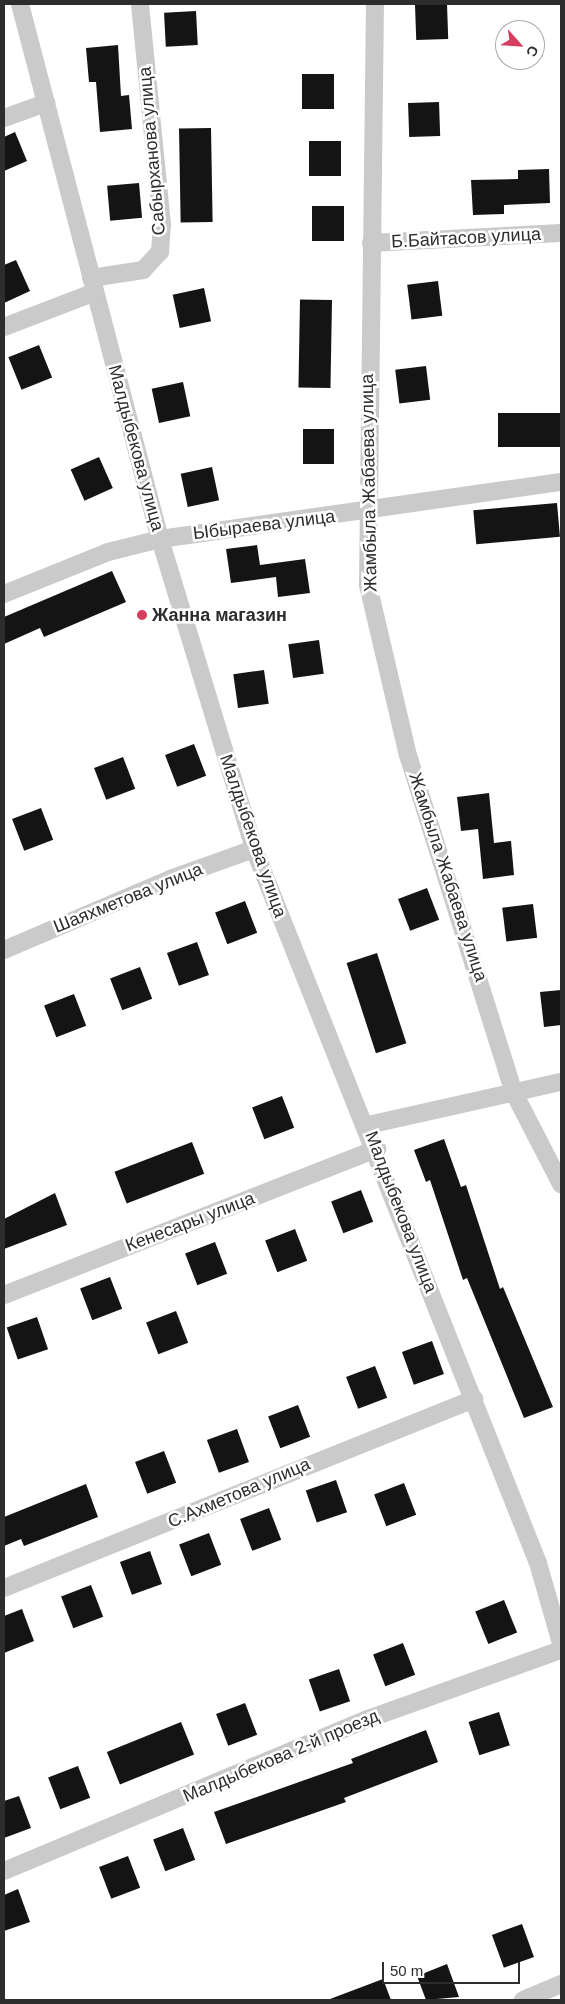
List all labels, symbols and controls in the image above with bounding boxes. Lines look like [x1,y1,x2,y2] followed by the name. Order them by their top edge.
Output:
[495,20,545,70] north arrow
[523,43,542,59] text: С
[134,66,170,236] street label: Сабырханова улица
[391,223,541,253] street label: Б.Байтасов улица
[103,363,169,533] street label: Малдыбекова улица
[356,374,382,592] street label: Жамбыла Жабаева улица
[192,506,336,544] street label: Ыбыраева улица
[152,604,287,626] place label: Жанна магазин
[136,609,148,621] marker: Жанна магазин
[215,752,291,920] street label: Малдыбекова улица
[404,770,492,984] street label: Жамбыла Жабаева улица
[50,858,206,938] street label: Шаяхметова улица
[360,1128,442,1296] street label: Малдыбекова улица
[122,1187,258,1257] street label: Кенесары улица
[164,1453,314,1533] street label: С.Ахметова улица
[180,1705,382,1807] street label: Малдыбекова 2-й проезд
[385,1952,522,1984] scale bar
[390,1962,423,1979] text: 50 m

